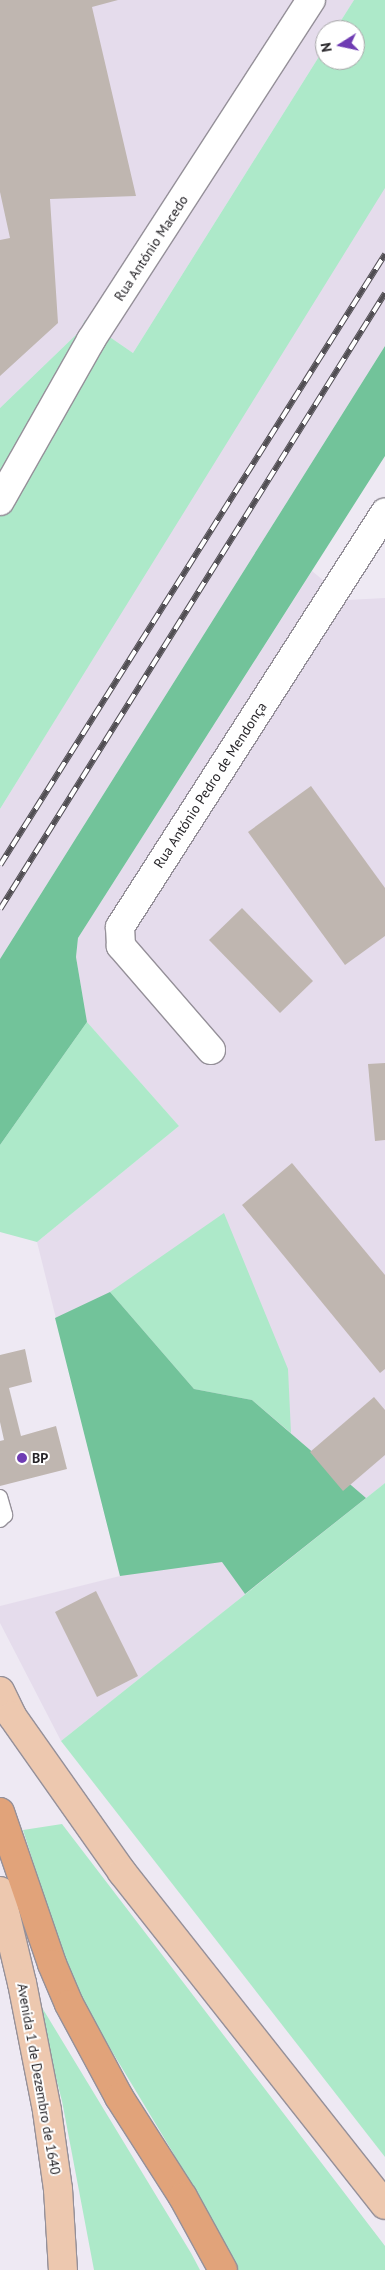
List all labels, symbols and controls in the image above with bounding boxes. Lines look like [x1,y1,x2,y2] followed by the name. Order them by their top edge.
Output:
[315,20,365,70] north arrow
[317,41,336,54] text: N
[110,192,192,304] street label: Rua António Macedo
[150,699,270,871] street label: Rua António Pedro de Mendonça
[32,1450,48,1466] place label: BP
[16,1452,28,1464] marker: BP
[14,1982,64,2176] street label: Avenida 1 de Dezembro de 1640

